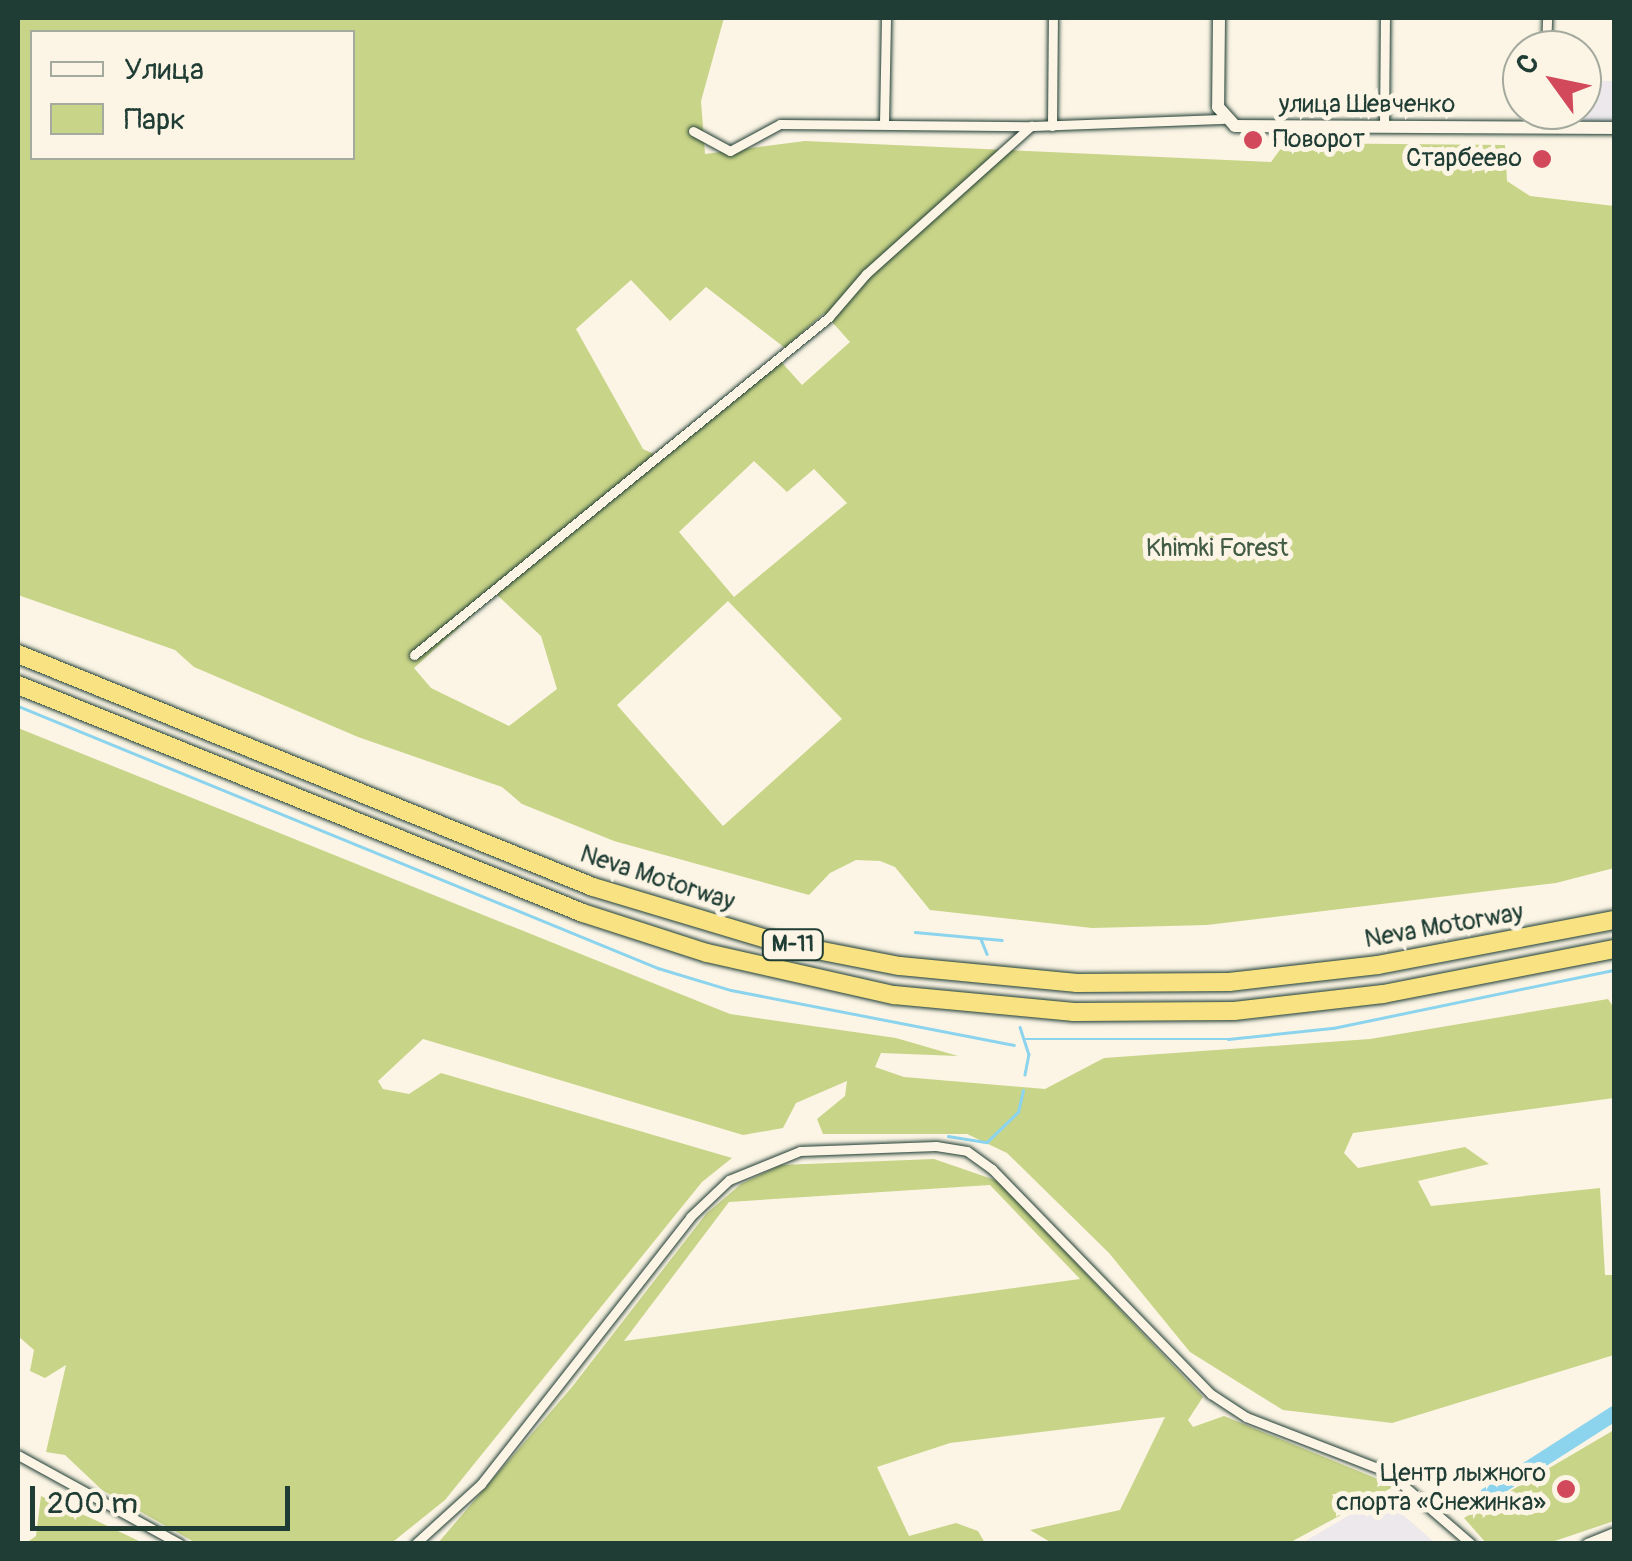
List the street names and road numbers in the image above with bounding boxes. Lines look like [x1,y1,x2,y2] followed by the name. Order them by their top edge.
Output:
[1279,90,1455,120] street label: улица Шевченко
[576,840,738,918] street label: Neva Motorway
[1362,898,1526,956] street label: Neva Motorway
[760,928,826,962] road number: М-11

